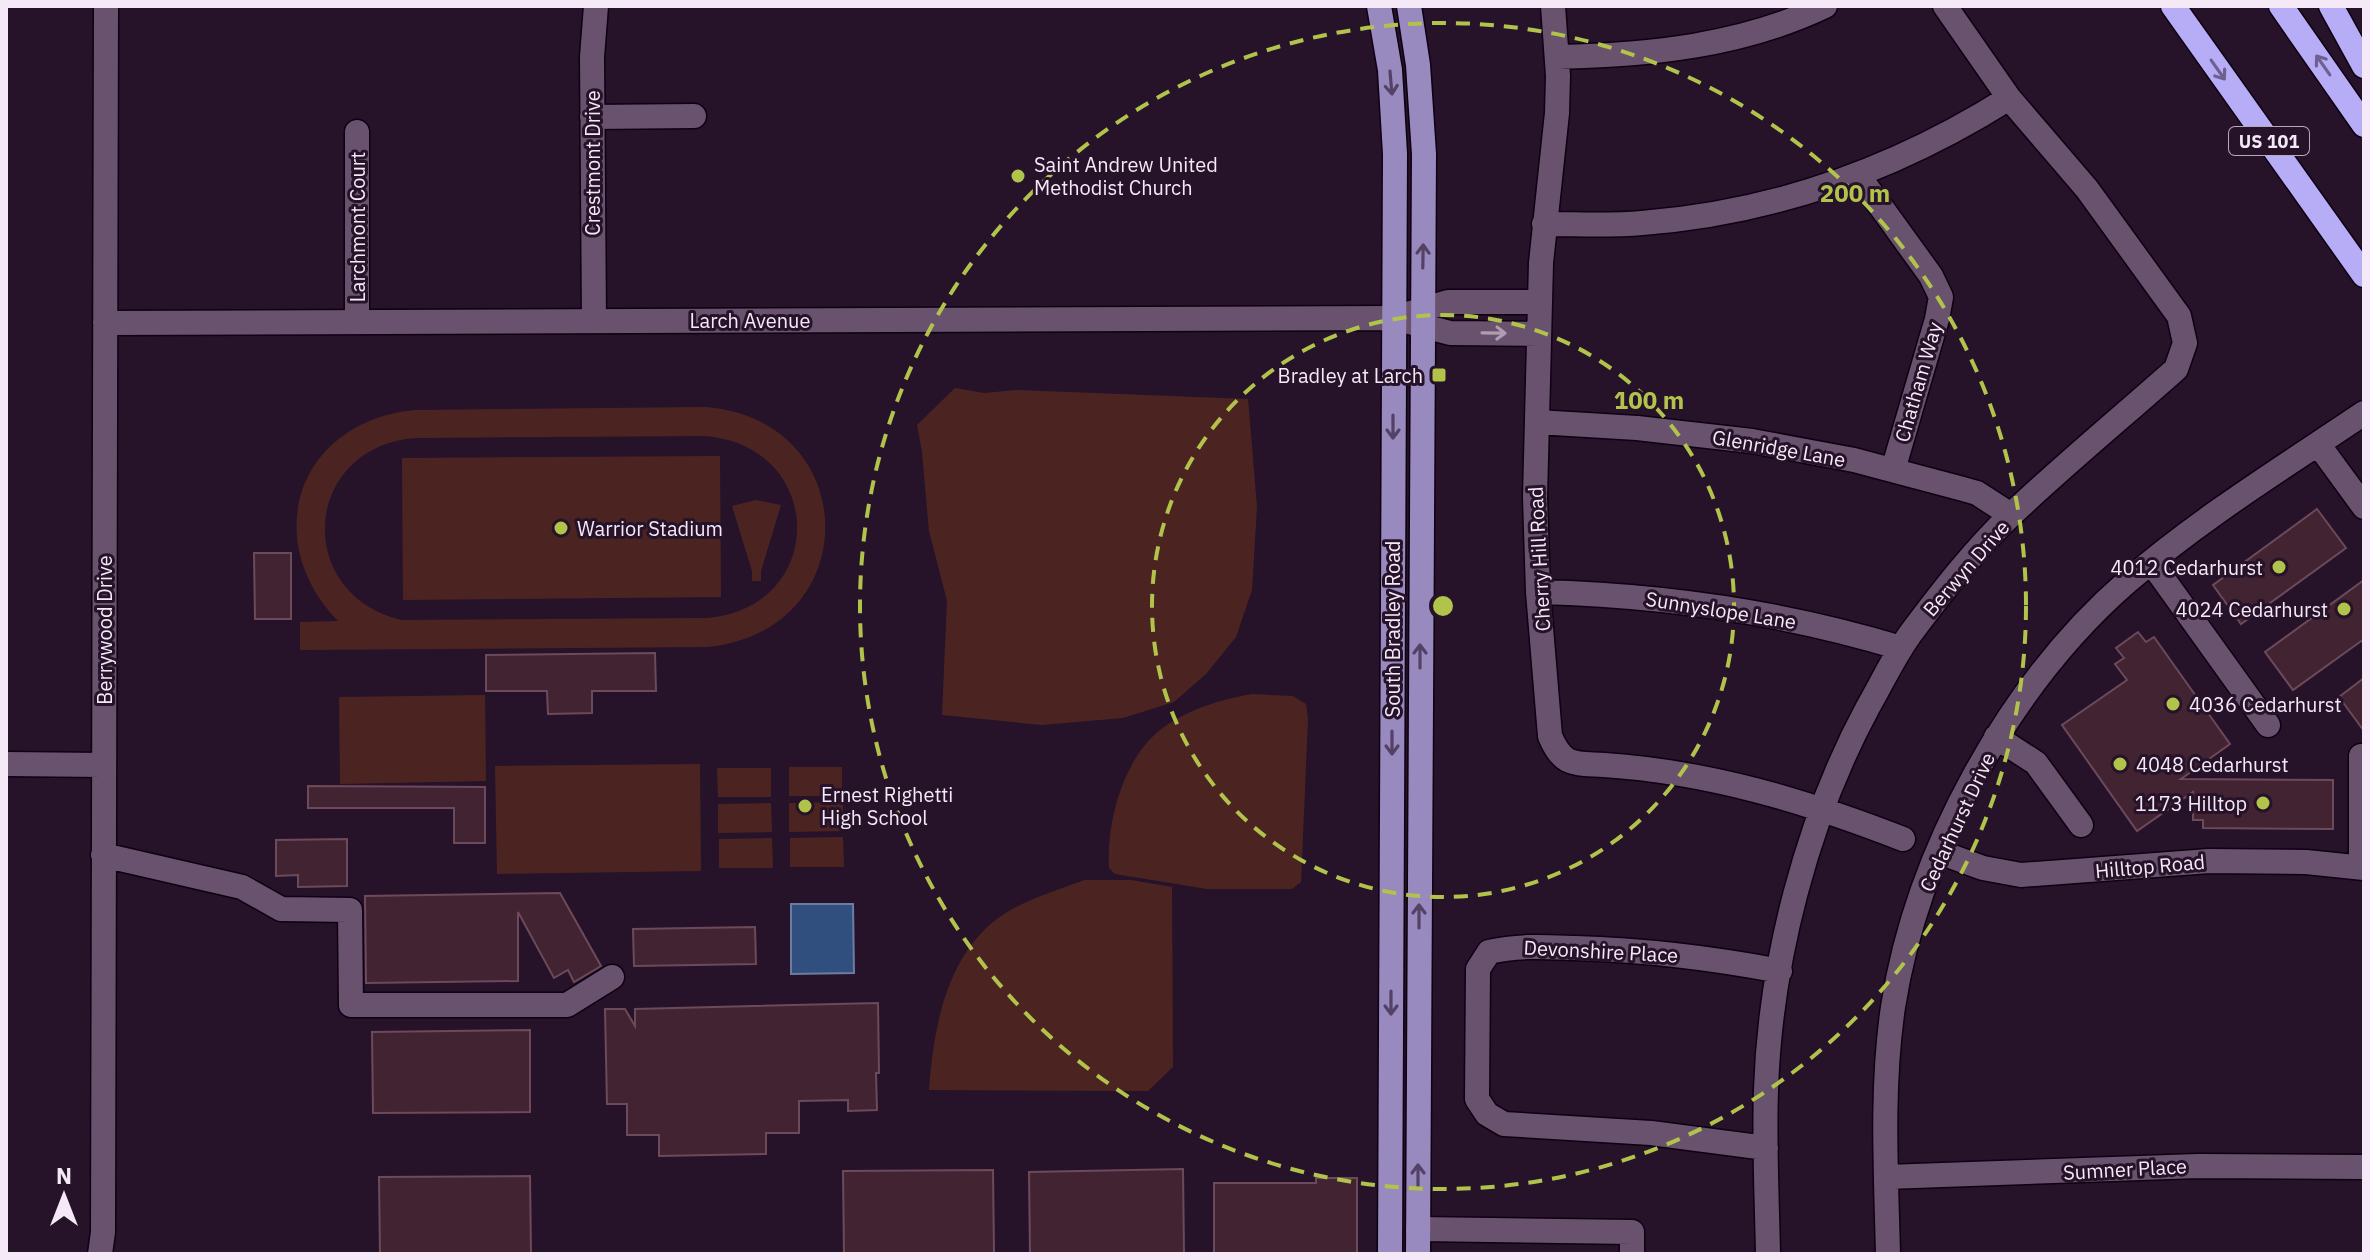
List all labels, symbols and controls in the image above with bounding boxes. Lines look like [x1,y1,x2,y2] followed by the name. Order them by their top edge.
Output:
[2315,55,2331,77] one-way arrow
[2210,58,2226,80] one-way arrow
[1384,69,1399,96] one-way arrow
[579,90,606,236] street label: Crestmont Drive
[2229,127,2309,155] road number: US 101
[1034,151,1218,201] place label: Saint Andrew United Methodist Church
[344,152,371,302] street label: Larchmont Court
[1009,167,1027,185] marker: Saint Andrew United Methodist Church
[1820,177,1890,209] text: 200 m
[1415,243,1430,270] one-way arrow
[690,307,810,334] street label: Larch Avenue
[1888,319,1948,445] street label: Chatham Way
[1480,325,1507,341] one-way arrow
[1278,362,1423,389] place label: Bradley at Larch
[1430,366,1448,384] marker: Bradley at Larch
[1614,384,1684,416] text: 100 m
[1385,413,1401,440] one-way arrow
[1710,423,1848,473] street label: Glenridge Lane
[1522,486,1556,632] street label: Cherry Hill Road
[1917,514,2015,622] street label: Berwyn Drive
[577,515,723,542] place label: Warrior Stadium
[552,519,570,537] marker: Warrior Stadium
[1379,541,1406,717] street label: South Bradley Road
[2111,554,2263,581] place label: 4012 Cedarhurst
[91,555,118,705] street label: Berrywood Drive
[2270,558,2288,576] marker: 4012 Cedarhurst
[1644,585,1798,635] street label: Sunnyslope Lane
[1429,592,1457,620] centre of rings
[2176,596,2328,623] place label: 4024 Cedarhurst
[2335,600,2353,618] marker: 4024 Cedarhurst
[1412,643,1428,670] one-way arrow
[2189,691,2341,718] place label: 4036 Cedarhurst
[2164,695,2182,713] marker: 4036 Cedarhurst
[1384,729,1400,756] one-way arrow
[1913,748,2001,896] street label: Cedarhurst Drive
[2136,751,2288,778] place label: 4048 Cedarhurst
[2111,755,2129,773] marker: 4048 Cedarhurst
[821,781,953,831] place label: Ernest Righetti High School
[2135,790,2247,817] place label: 1173 Hilltop
[2254,794,2272,812] marker: 1173 Hilltop
[796,797,814,815] marker: Ernest Righetti High School
[2094,848,2206,884] street label: Hilltop Road
[1411,903,1427,930] one-way arrow
[1523,933,1679,969] street label: Devonshire Place
[1383,989,1399,1016] one-way arrow
[2062,1152,2188,1186] street label: Sumner Place
[24,1156,104,1236] north arrow
[56,1161,72,1190] text: N
[1410,1163,1426,1190] one-way arrow

